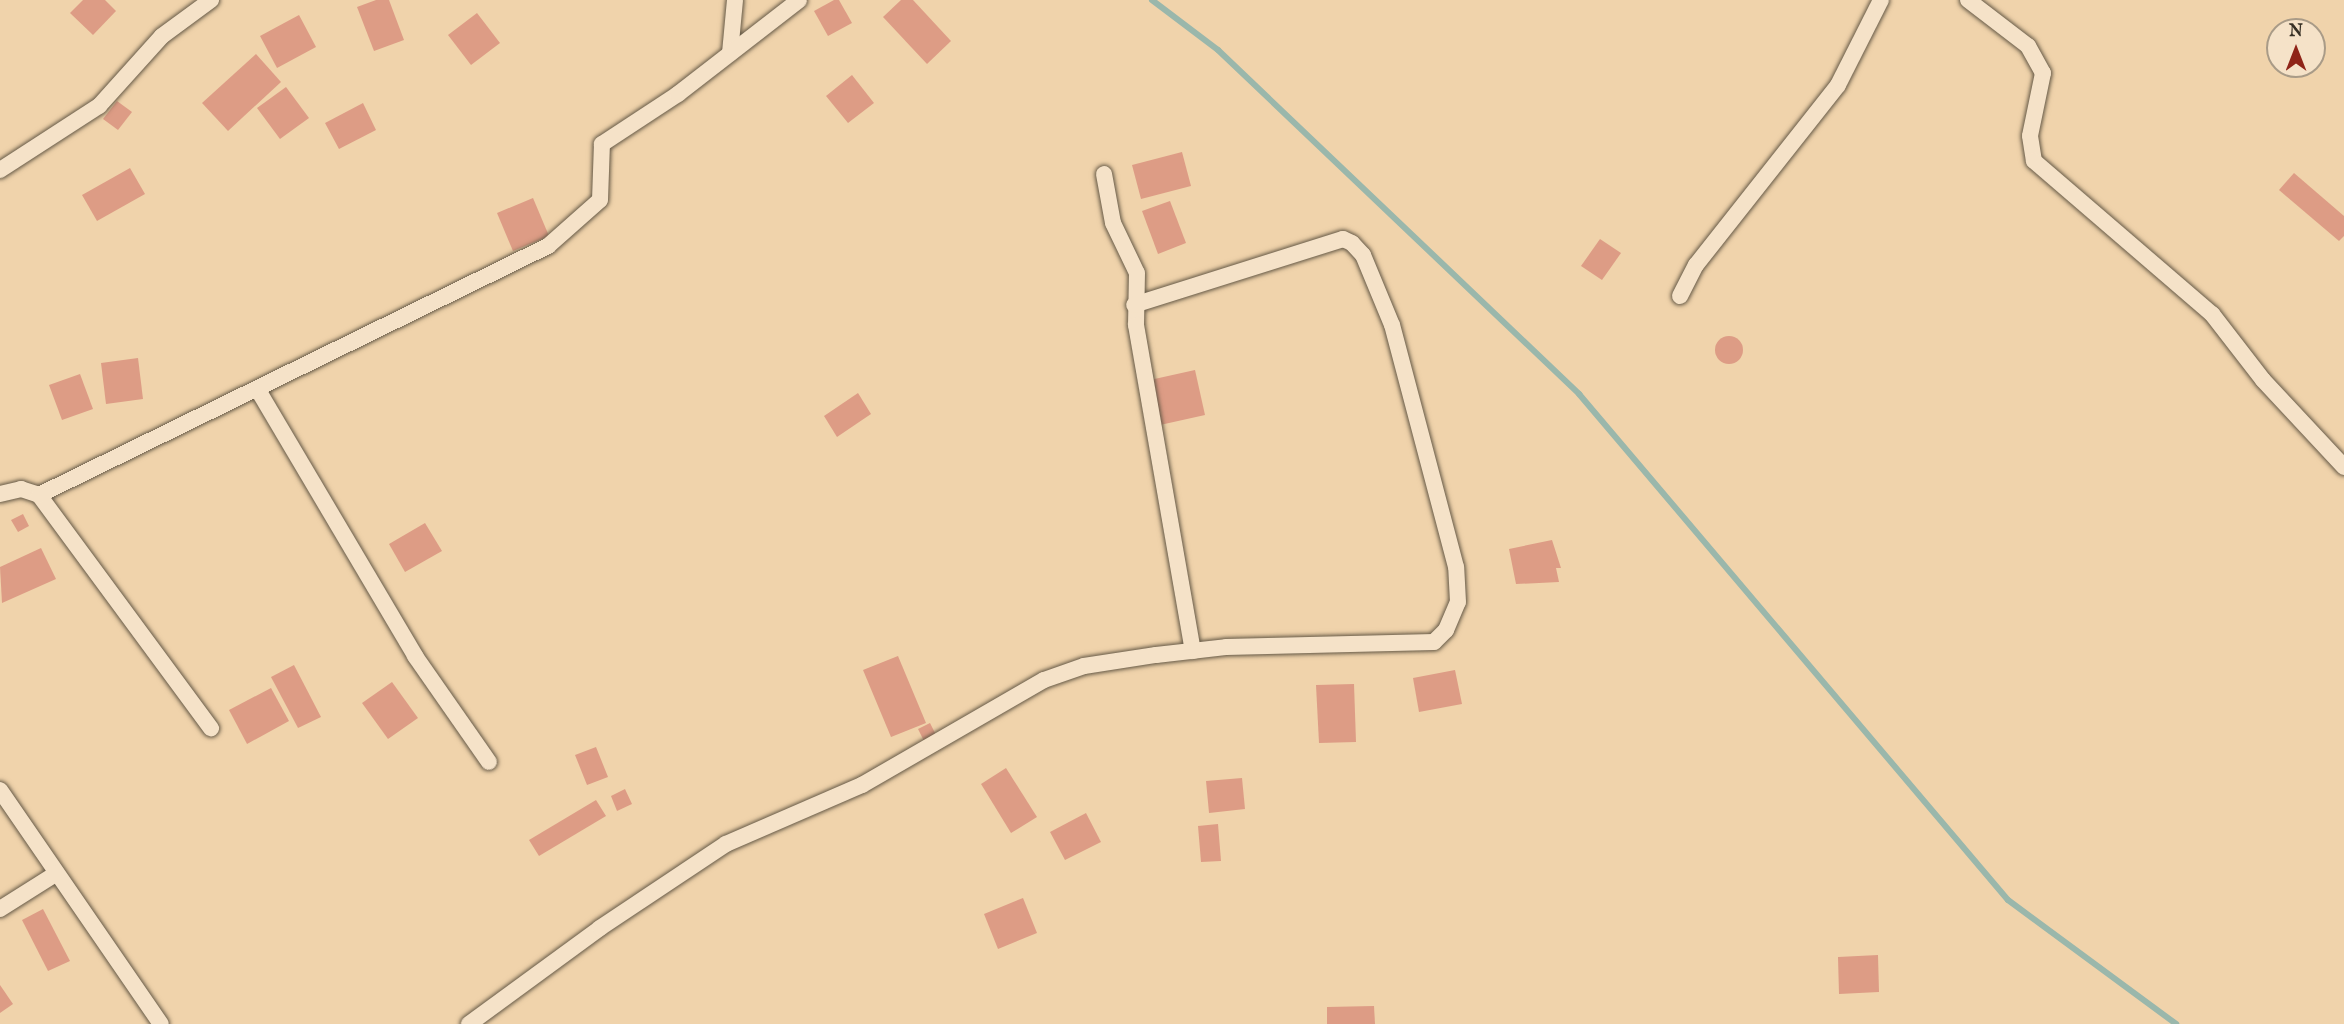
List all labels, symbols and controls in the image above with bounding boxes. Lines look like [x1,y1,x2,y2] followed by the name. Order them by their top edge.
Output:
[2266,18,2326,78] north arrow
[2289,22,2303,42] text: N

